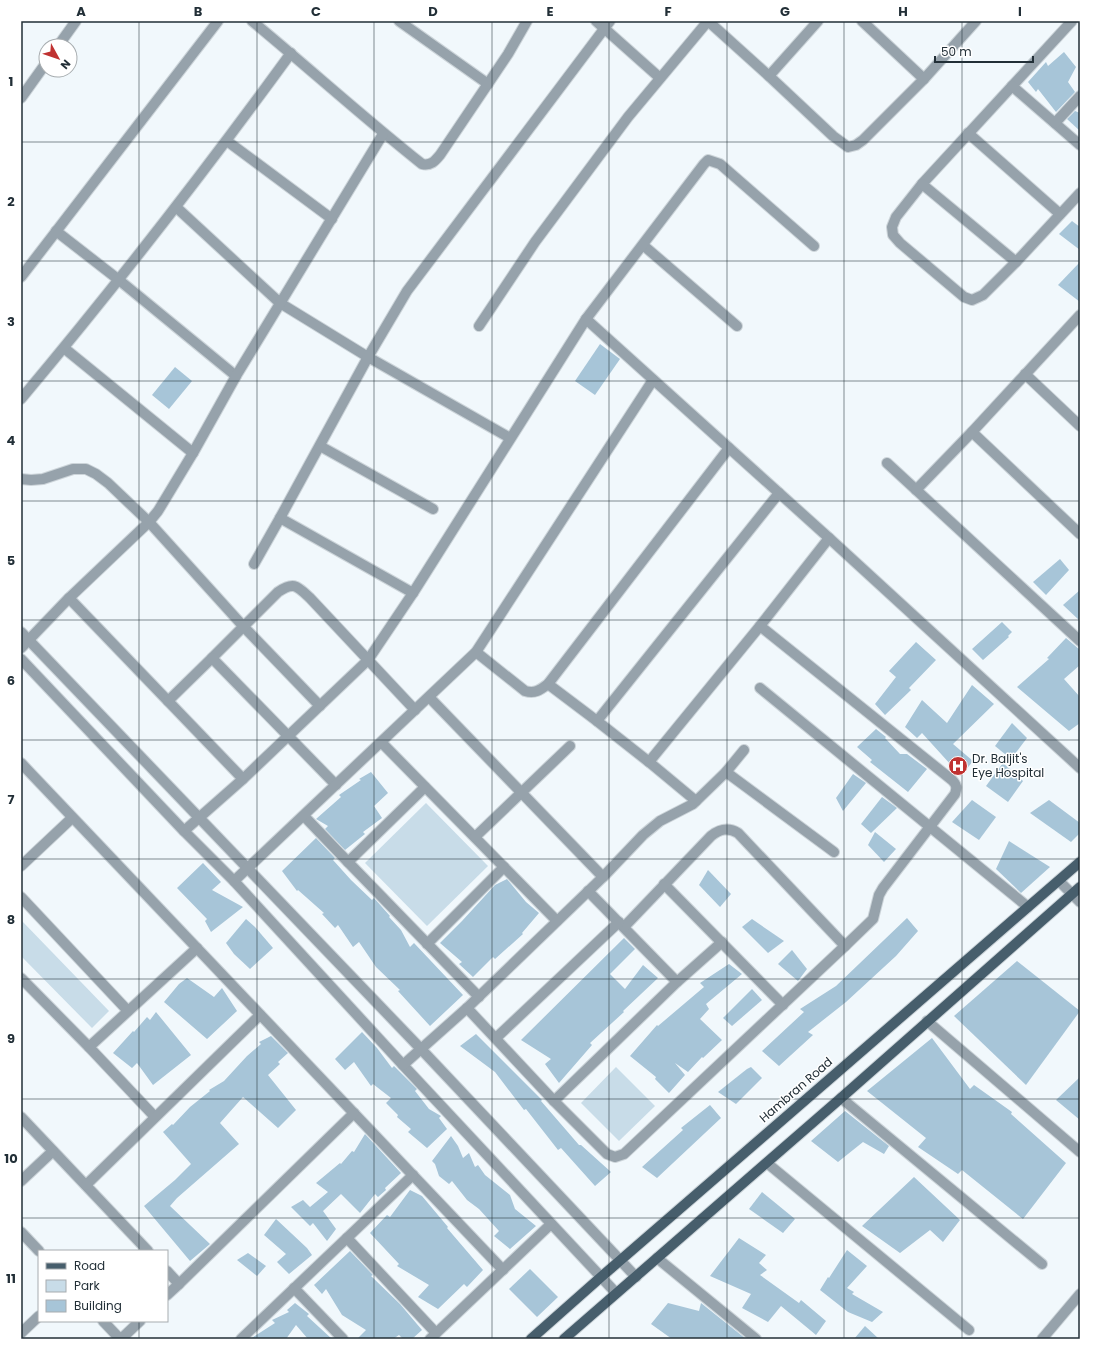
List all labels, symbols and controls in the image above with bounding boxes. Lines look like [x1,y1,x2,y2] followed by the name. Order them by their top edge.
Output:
[76,2,86,21] text: A
[194,2,203,21] text: B
[311,2,321,21] text: C
[428,2,438,21] text: D
[546,2,554,21] text: E
[664,2,672,21] text: F
[780,2,790,21] text: G
[898,2,908,21] text: H
[1018,2,1022,21] text: I
[38,38,78,78] north arrow
[935,38,1033,64] scale bar
[941,43,972,60] text: 50 m
[57,56,74,73] text: N
[9,72,13,91] text: 1
[7,192,15,211] text: 2
[7,312,15,331] text: 3
[7,431,16,450] text: 4
[7,551,15,570] text: 5
[7,671,15,690] text: 6
[972,750,1044,781] place label: Dr. Baljit's Eye Hospital
[947,755,969,777] hospital icon: Dr. Baljit's Eye Hospital
[8,790,15,809] text: 7
[7,910,15,929] text: 8
[7,1029,15,1048] text: 9
[756,1053,836,1126] street label: Hambran Road
[4,1149,18,1168] text: 10
[38,1250,168,1322] legend
[74,1257,105,1274] text: Road
[6,1269,16,1288] text: 11
[74,1277,101,1294] text: Park
[74,1297,122,1314] text: Building

